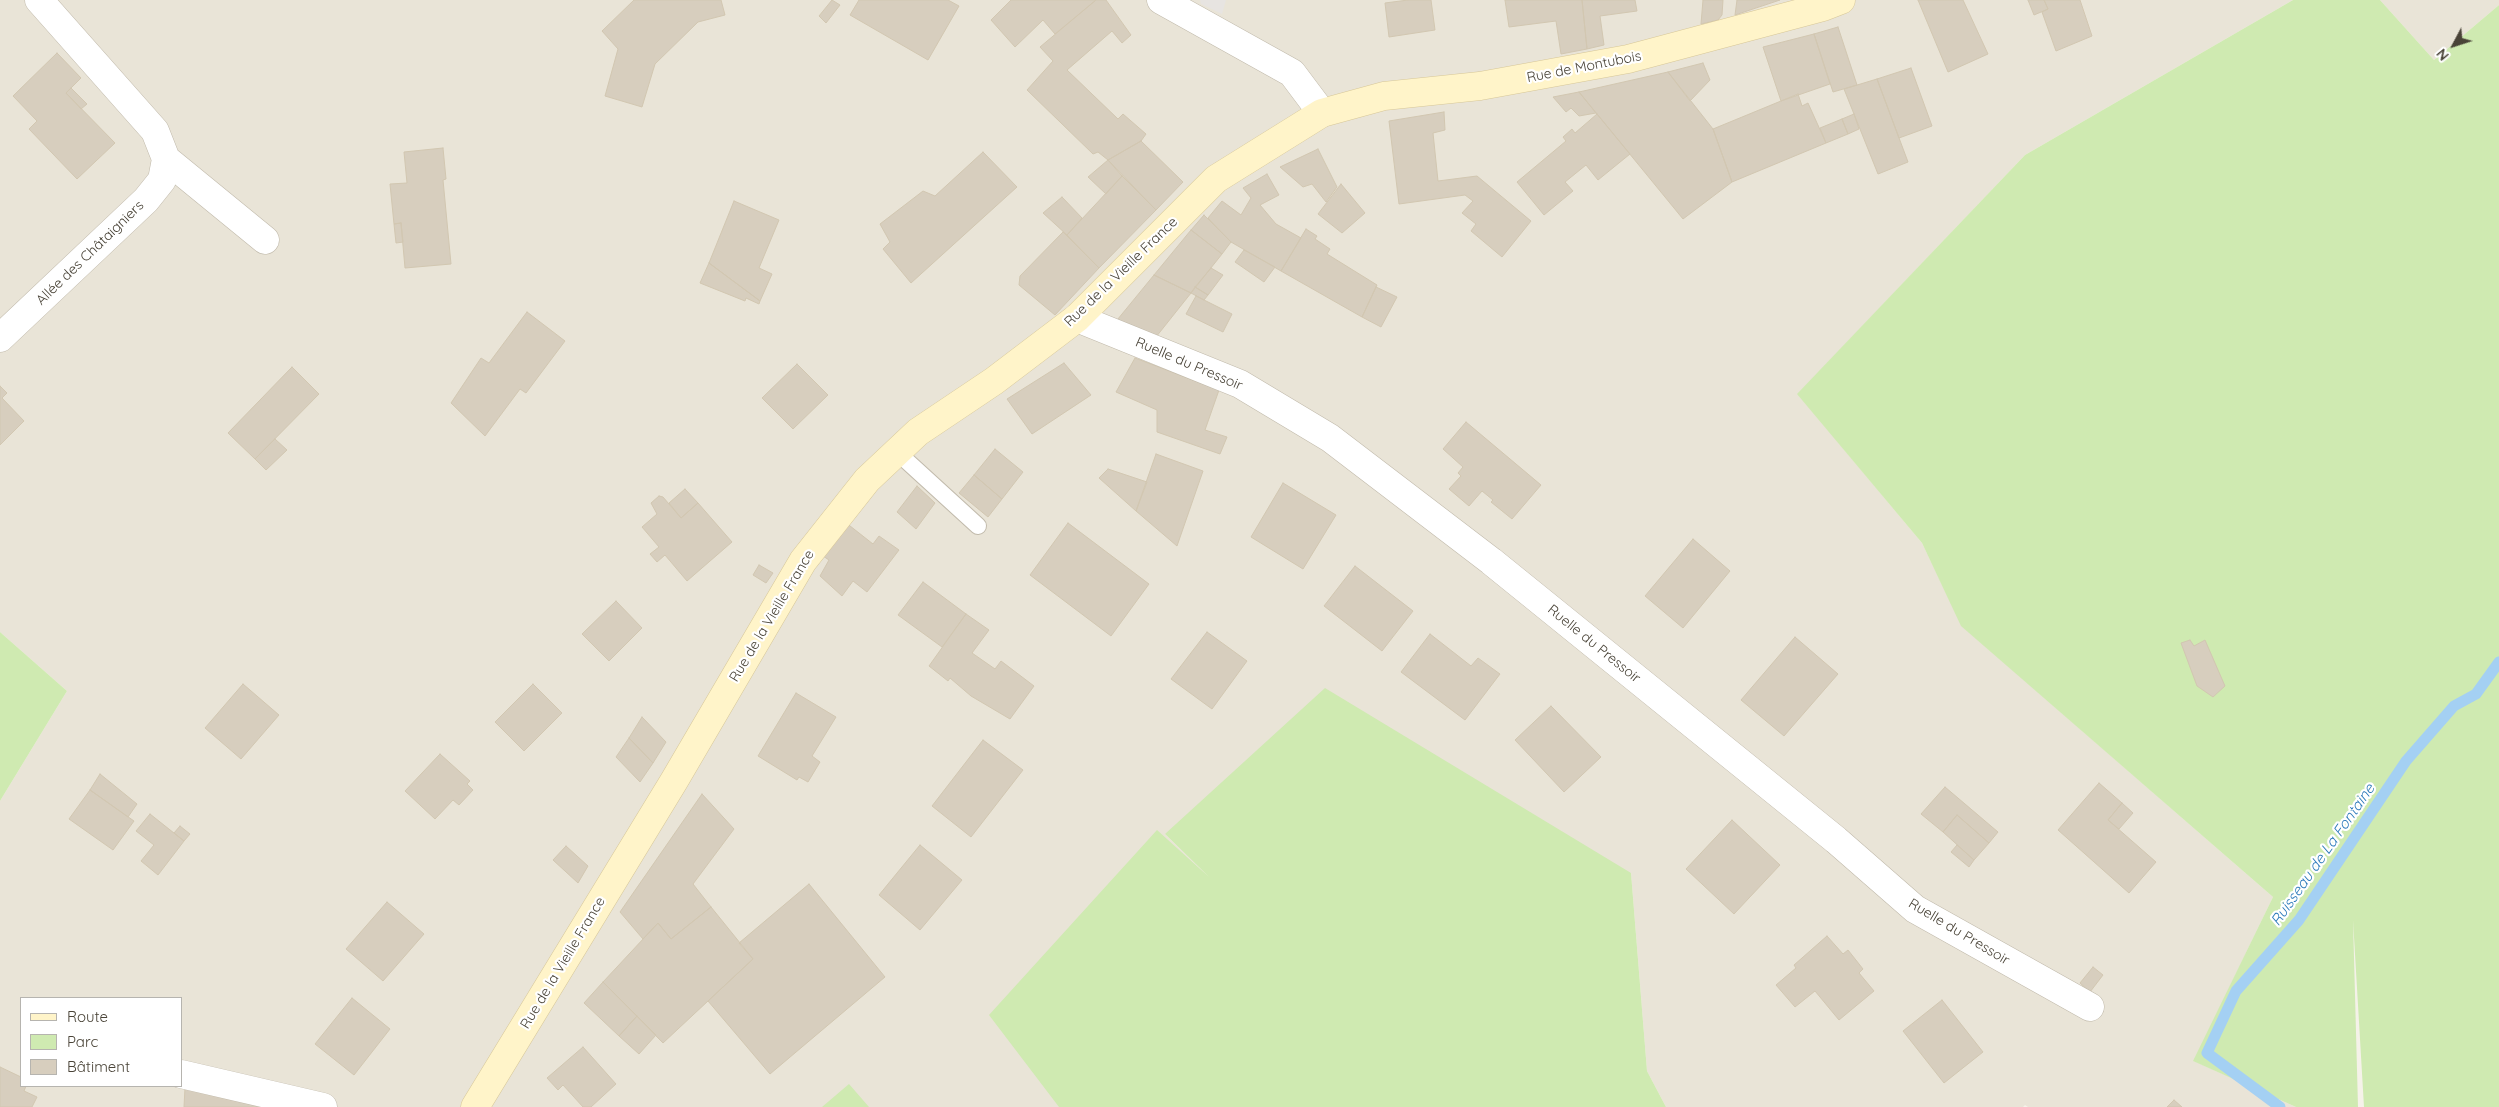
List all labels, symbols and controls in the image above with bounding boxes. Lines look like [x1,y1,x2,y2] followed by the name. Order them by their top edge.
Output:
[2429,20,2479,70] north arrow
[2432,45,2453,64] text: N
[1525,48,1643,86] street label: Rue de Montubois
[33,197,147,309] street label: Allée des Châtaigniers
[1061,214,1181,330] street label: Rue de la Vieille France
[1133,334,1245,394] street label: Ruelle du Pressoir
[726,547,818,685] street label: Rue de la Vieille France
[1544,601,1644,687] street label: Ruelle du Pressoir
[2267,781,2379,929] water label: Ruisseau de La Fontaine
[517,894,609,1032] street label: Rue de la Vieille France
[1905,895,2013,969] street label: Ruelle du Pressoir
[20,997,182,1087] legend
[67,1007,108,1026] text: Route
[67,1032,98,1051] text: Parc
[67,1057,130,1076] text: Bâtiment

